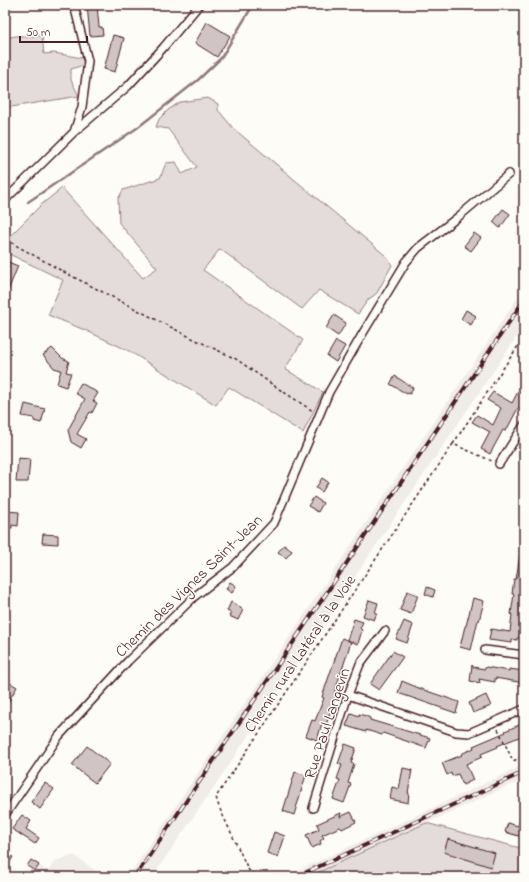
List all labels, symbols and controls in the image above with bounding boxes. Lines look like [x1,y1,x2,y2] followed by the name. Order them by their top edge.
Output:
[20,18,87,44] scale bar
[26,24,50,42] text: 50 m
[110,509,269,664] street label: Chemin des Vignes Saint-Jean
[239,570,363,738] street label: Chemin rural Latéral à la Voie
[299,665,357,782] street label: Rue Paul Langevin

